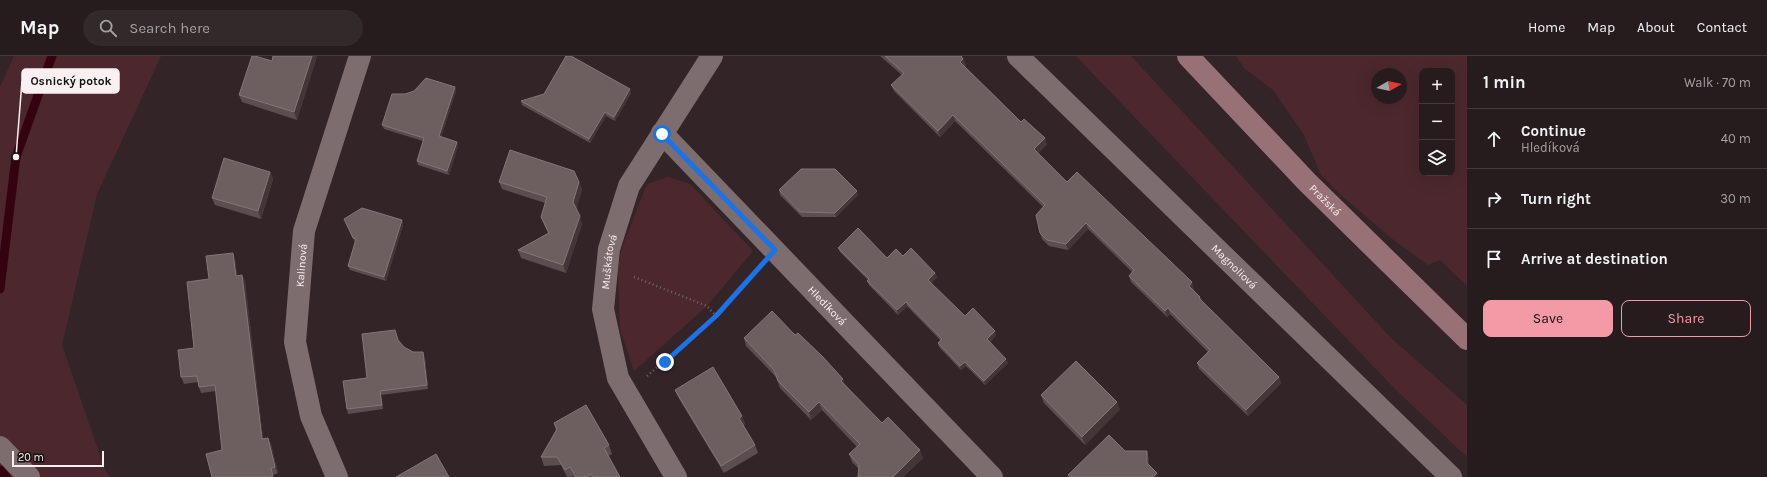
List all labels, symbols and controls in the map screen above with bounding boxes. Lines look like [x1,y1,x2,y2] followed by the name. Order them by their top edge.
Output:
[83,10,363,46] search box
[20,17,59,39] text: Map
[97,17,119,39] icon: search
[129,19,210,37] text: Search here
[1528,19,1565,36] text: Home
[1587,19,1615,36] text: Map
[1637,19,1675,36] text: About
[1697,19,1747,36] text: Contact
[1371,68,1407,104] north arrow
[1419,68,1455,176] map controls
[1419,68,1455,104] button: +
[22,69,119,93] callout: Osnický potok
[1483,72,1526,92] text: 1 min
[30,74,112,88] text: Osnický potok
[1684,75,1751,90] text: Walk · 70 m
[1419,104,1455,140] button: −
[1521,122,1586,140] text: Continue
[653,125,671,143] route start
[1483,128,1505,150] icon: ahead
[1721,131,1751,146] text: 40 m
[1419,140,1455,176] button: layers
[1521,140,1580,155] text: Hledíková
[1306,182,1344,219] street label: Pražská
[1483,188,1505,210] icon: right
[1521,190,1591,208] text: Turn right
[1720,191,1751,206] text: 30 m
[599,233,620,290] street label: Muškátová
[1209,242,1260,292] street label: Magnoliová
[293,243,310,287] street label: Kalinová
[1483,248,1505,270] icon: arrive
[1521,250,1668,268] text: Arrive at destination
[805,283,849,328] street label: Hledíková
[1483,300,1613,337] button: Save
[1621,300,1751,337] button: Share
[656,353,674,371] route end
[12,449,104,468] scale bar
[18,451,44,464] text: 20 m

